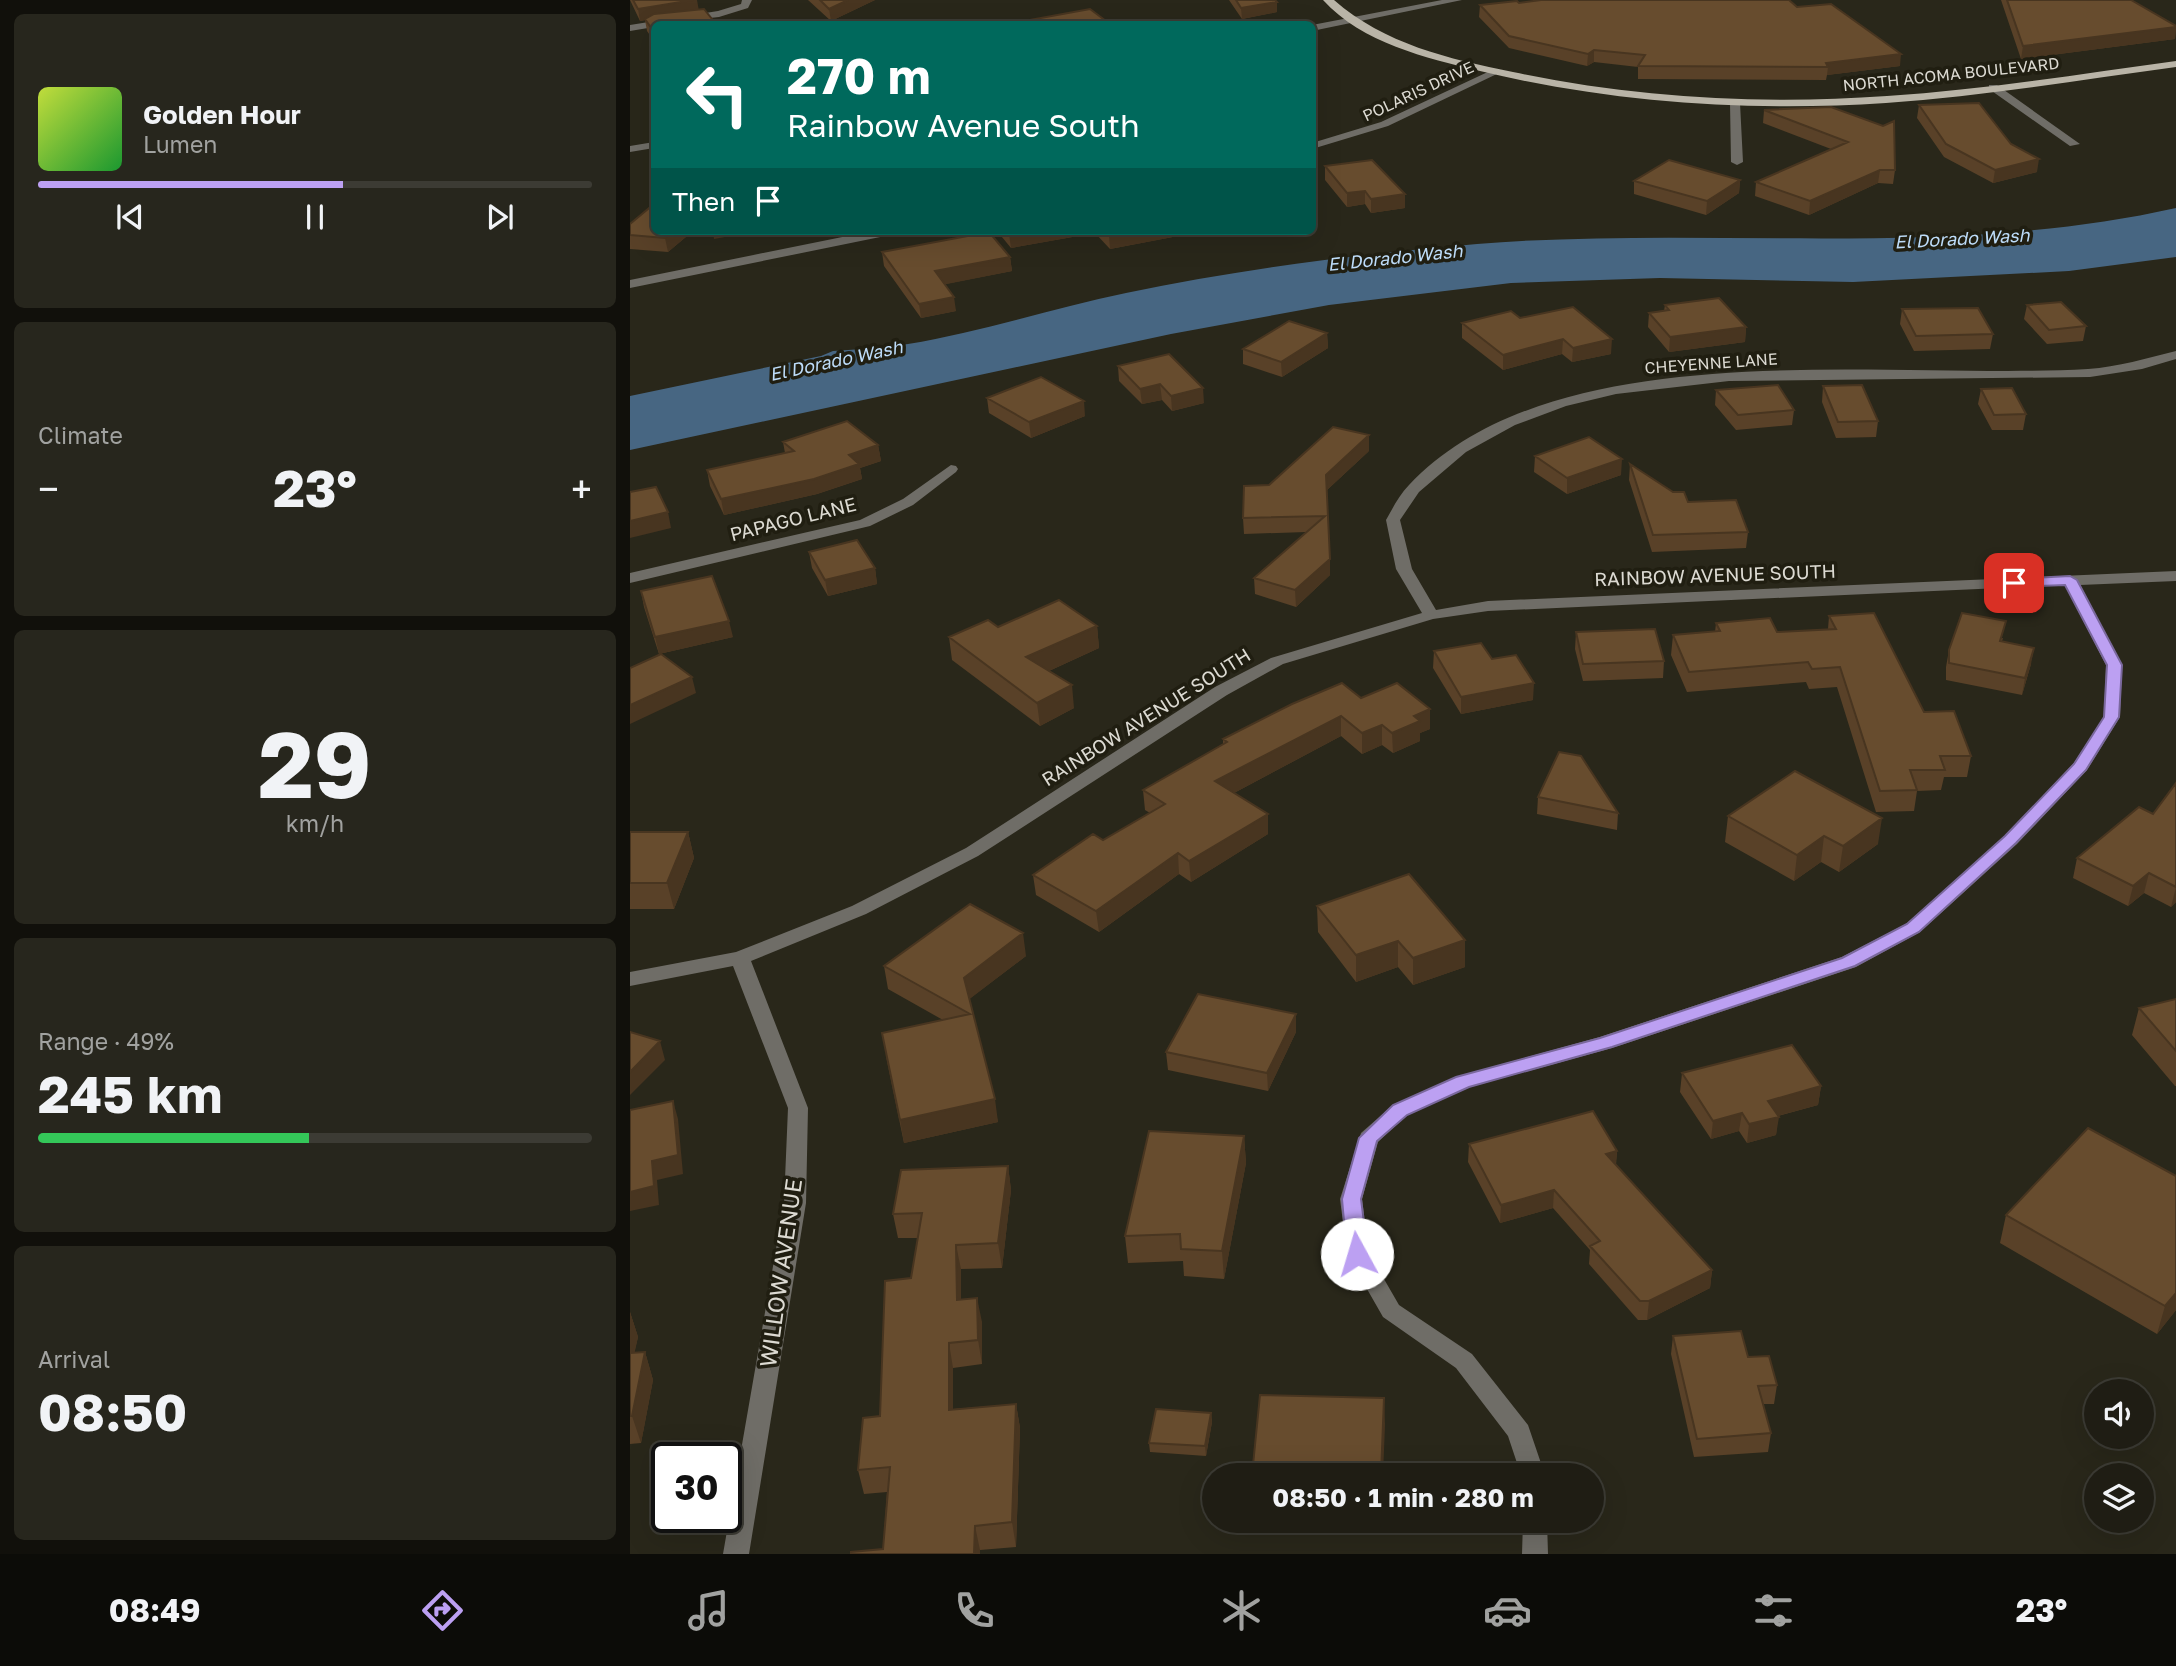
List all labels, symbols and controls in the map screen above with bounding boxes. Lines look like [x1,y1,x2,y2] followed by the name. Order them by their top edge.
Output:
[787,46,931,105] text: 270 m
[672,49,763,140] icon: left
[1842,53,2060,95] street label: NORTH ACOMA BOULEVARD
[1359,57,1477,125] street label: POLARIS DRIVE
[143,99,301,130] text: Golden Hour
[787,106,1140,144] text: Rainbow Avenue South
[143,130,217,158] text: Lumen
[749,182,787,220] icon: arrive
[672,186,735,217] text: Then
[111,198,149,236] icon: previous
[296,198,334,236] icon: pause
[481,198,519,236] icon: next
[1894,223,2031,253] water label: El Dorado Wash
[1326,239,1464,275] water label: El Dorado Wash
[767,335,905,385] water label: El Dorado Wash
[1644,348,1778,378] street label: CHEYENNE LANE
[38,421,123,449] text: Climate
[273,456,357,518] text: 23°
[38,466,59,511] text: −
[571,466,592,511] text: +
[727,492,858,545] street label: PAPAGO LANE
[1984,553,2044,613] pin
[1594,559,1836,590] street label: RAINBOW AVENUE SOUTH
[1995,564,2033,602] icon: arrive
[1037,643,1254,790] street label: RAINBOW AVENUE SOUTH
[258,709,372,818] text: 29
[286,809,344,837] text: km/h
[38,1027,174,1055] text: Range · 49%
[38,1062,223,1124] text: 245 km
[753,1177,807,1369] street label: WILLOW AVENUE
[1320,1217,1394,1291] position arrow
[38,1345,110,1373] text: Arrival
[2084,1379,2154,1533] map controls
[2084,1379,2154,1449] button: sound
[38,1380,187,1442] text: 08:50
[651,1442,742,1533] speed limit sign: 30
[2084,1463,2154,1533] button: layers
[1272,1482,1534,1513] text: 08:50 · 1 min · 280 m
[418,1586,467,1635] icon: directions
[684,1586,733,1635] icon: music
[950,1586,999,1635] icon: phone
[1217,1586,1266,1635] icon: climate
[1483,1586,1532,1635] icon: car
[1749,1586,1798,1635] icon: filters
[109,1591,201,1629] text: 08:49
[2016,1591,2067,1629] text: 23°

